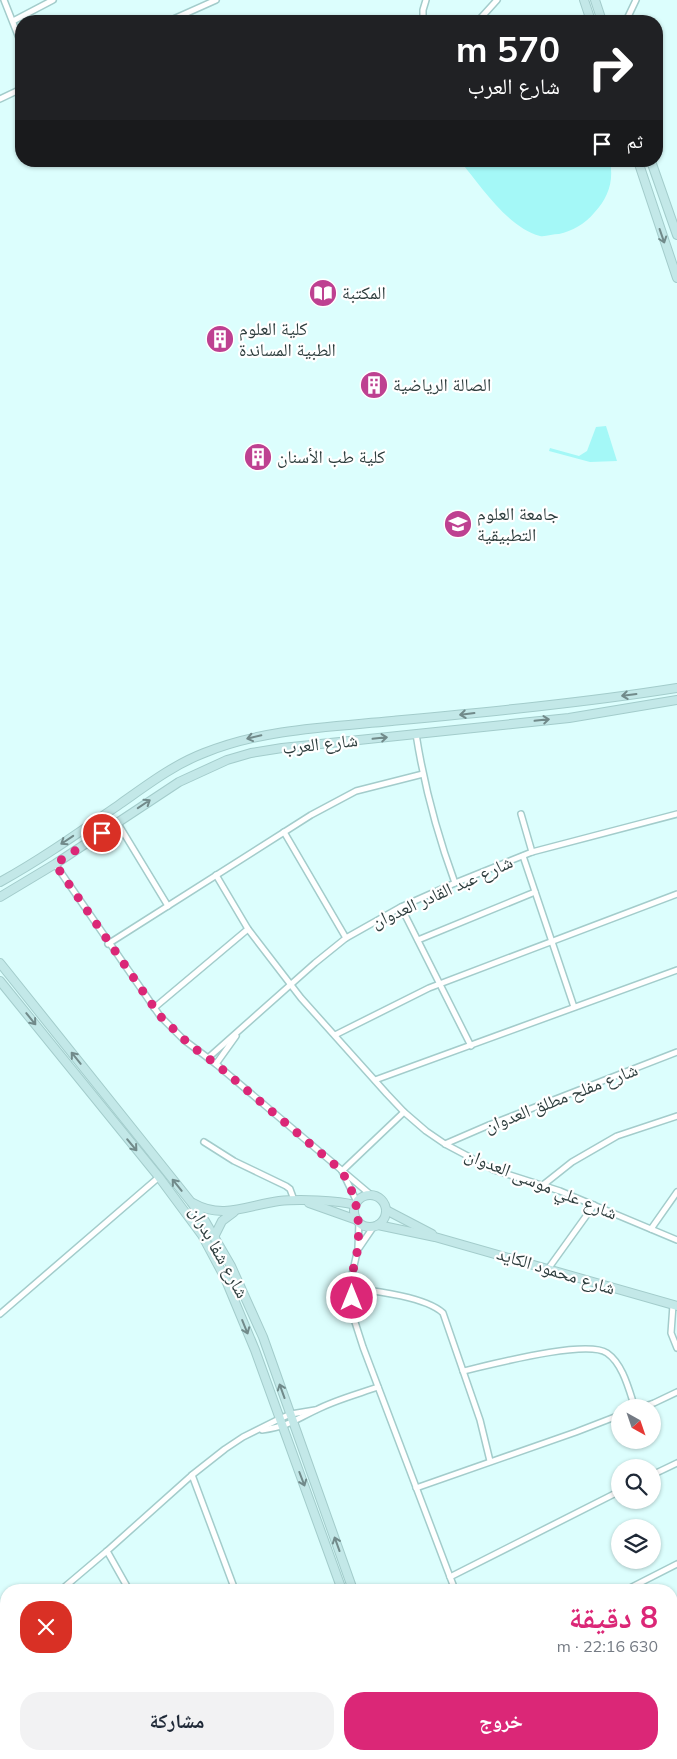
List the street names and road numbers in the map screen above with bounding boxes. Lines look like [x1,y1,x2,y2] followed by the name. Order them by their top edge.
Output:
[281,728,359,759] street label: شارع العرب
[367,850,516,933] street label: شارع عبد القادر العدوان
[481,1058,641,1138] street label: شارع مفلح مطلق العدوان
[460,1142,621,1228] street label: شارع علي موسى العدوان
[185,1201,254,1302] street label: شارع شفا بدران
[494,1242,618,1299] street label: شارع محمود الكايد

